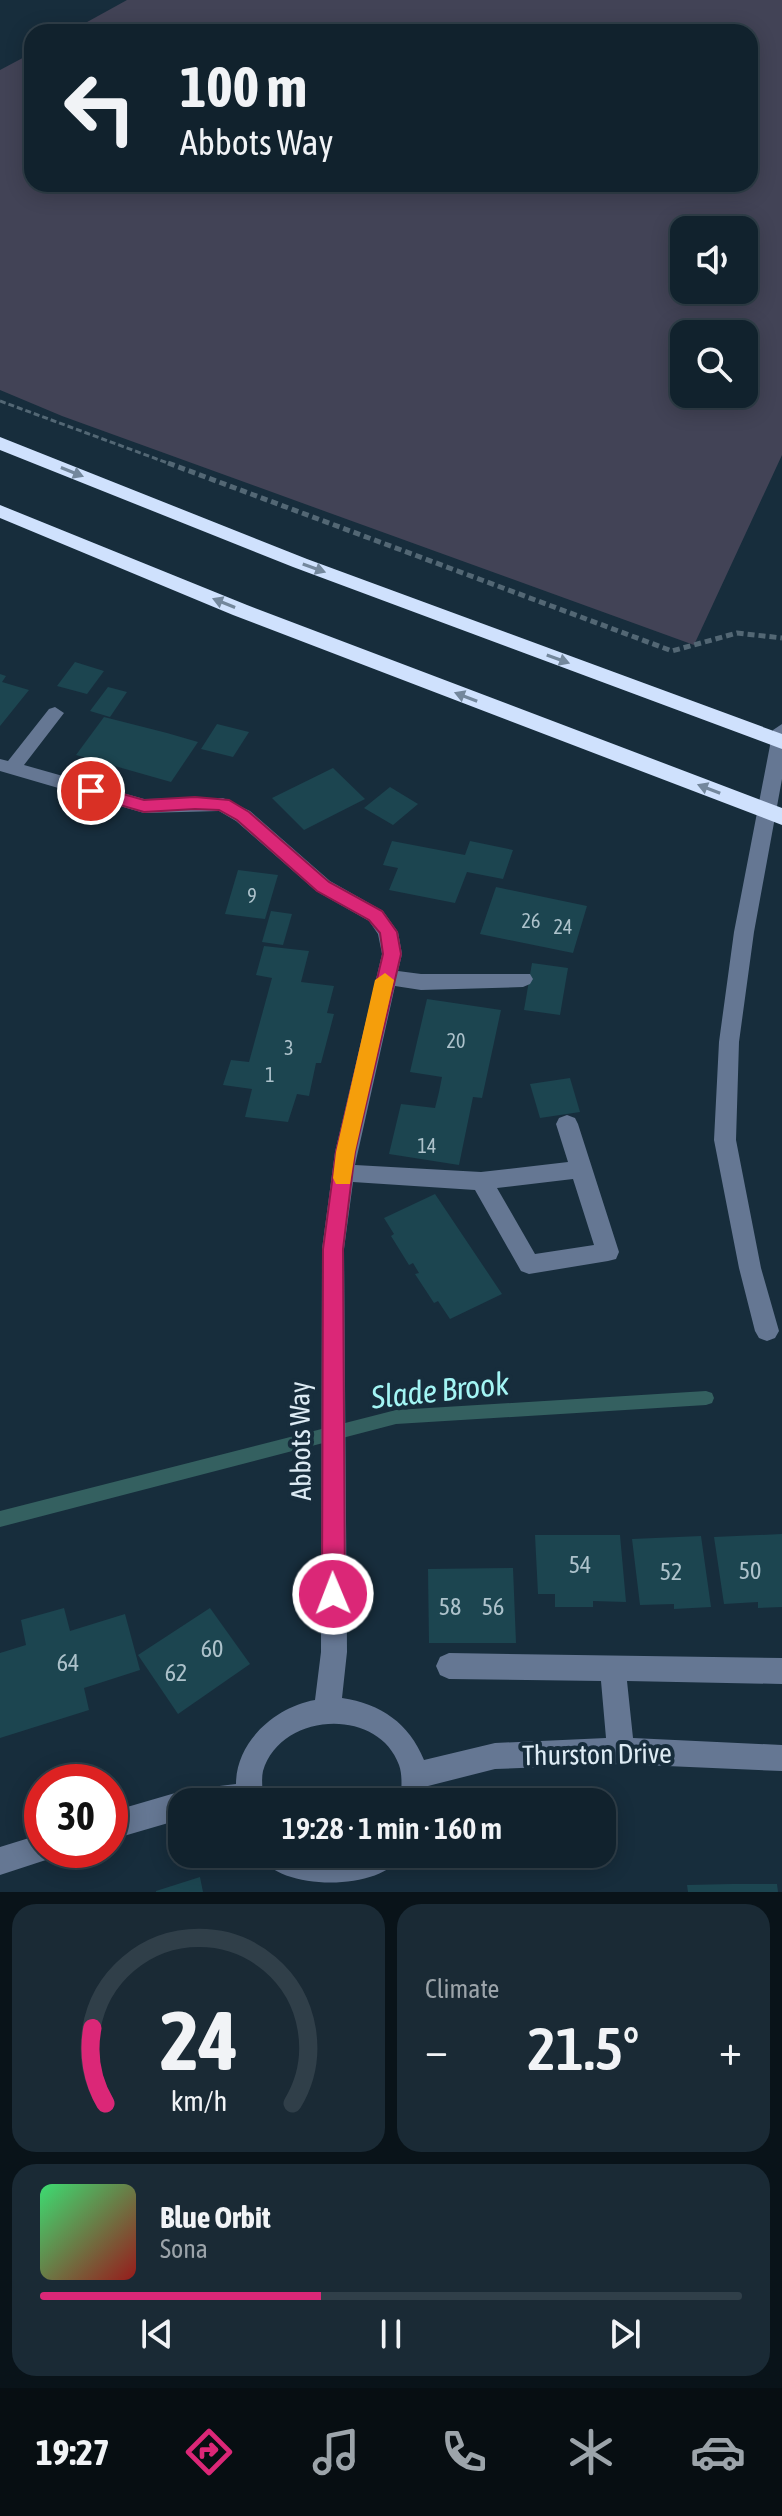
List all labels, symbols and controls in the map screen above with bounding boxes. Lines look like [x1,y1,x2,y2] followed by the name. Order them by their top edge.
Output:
[180,55,307,119] text: 100 m
[48,56,152,160] icon: left
[180,121,333,163] text: Abbots Way
[670,216,758,408] map controls
[670,216,758,304] button: sound
[670,320,758,408] button: search
[60,466,84,479] one-way arrow
[302,562,326,575] one-way arrow
[212,597,236,610] one-way arrow
[546,653,570,666] one-way arrow
[454,690,478,703] one-way arrow
[57,757,125,825] pin
[69,769,113,813] icon: arrive
[697,782,721,795] one-way arrow
[247,884,257,907] house number: 9
[522,909,540,932] house number: 26
[554,915,572,938] house number: 24
[447,1029,465,1052] house number: 20
[284,1036,294,1059] house number: 3
[265,1063,275,1086] house number: 1
[418,1134,436,1157] house number: 14
[368,1364,512,1416] water label: Slade Brook
[283,1381,317,1501] street label: Abbots Way
[569,1551,591,1578] house number: 54
[291,1552,375,1636] position arrow
[739,1557,761,1584] house number: 50
[660,1558,682,1585] house number: 52
[439,1593,461,1620] house number: 58
[482,1593,504,1620] house number: 56
[201,1635,223,1662] house number: 60
[57,1649,79,1676] house number: 64
[165,1659,187,1686] house number: 62
[522,1737,672,1771] street label: Thurston Drive
[24,1764,128,1868] speed limit sign: 30
[282,1811,502,1845] text: 19:28 · 1 min · 160 m
[425,1974,499,2004] text: Climate
[159,1992,238,2088] text: 24
[528,2014,639,2083] text: 21.5°
[425,2024,448,2074] text: −
[719,2024,742,2074] text: +
[170,2084,227,2117] text: km/h
[160,2200,271,2234] text: Blue Orbit
[160,2234,208,2264] text: Sona
[135,2312,179,2356] icon: previous
[369,2312,413,2356] icon: pause
[603,2312,647,2356] icon: next
[181,2424,237,2480] icon: directions
[308,2424,364,2480] icon: music
[436,2424,492,2480] icon: phone
[563,2424,619,2480] icon: climate
[690,2424,746,2480] icon: car
[36,2431,110,2473] text: 19:27

